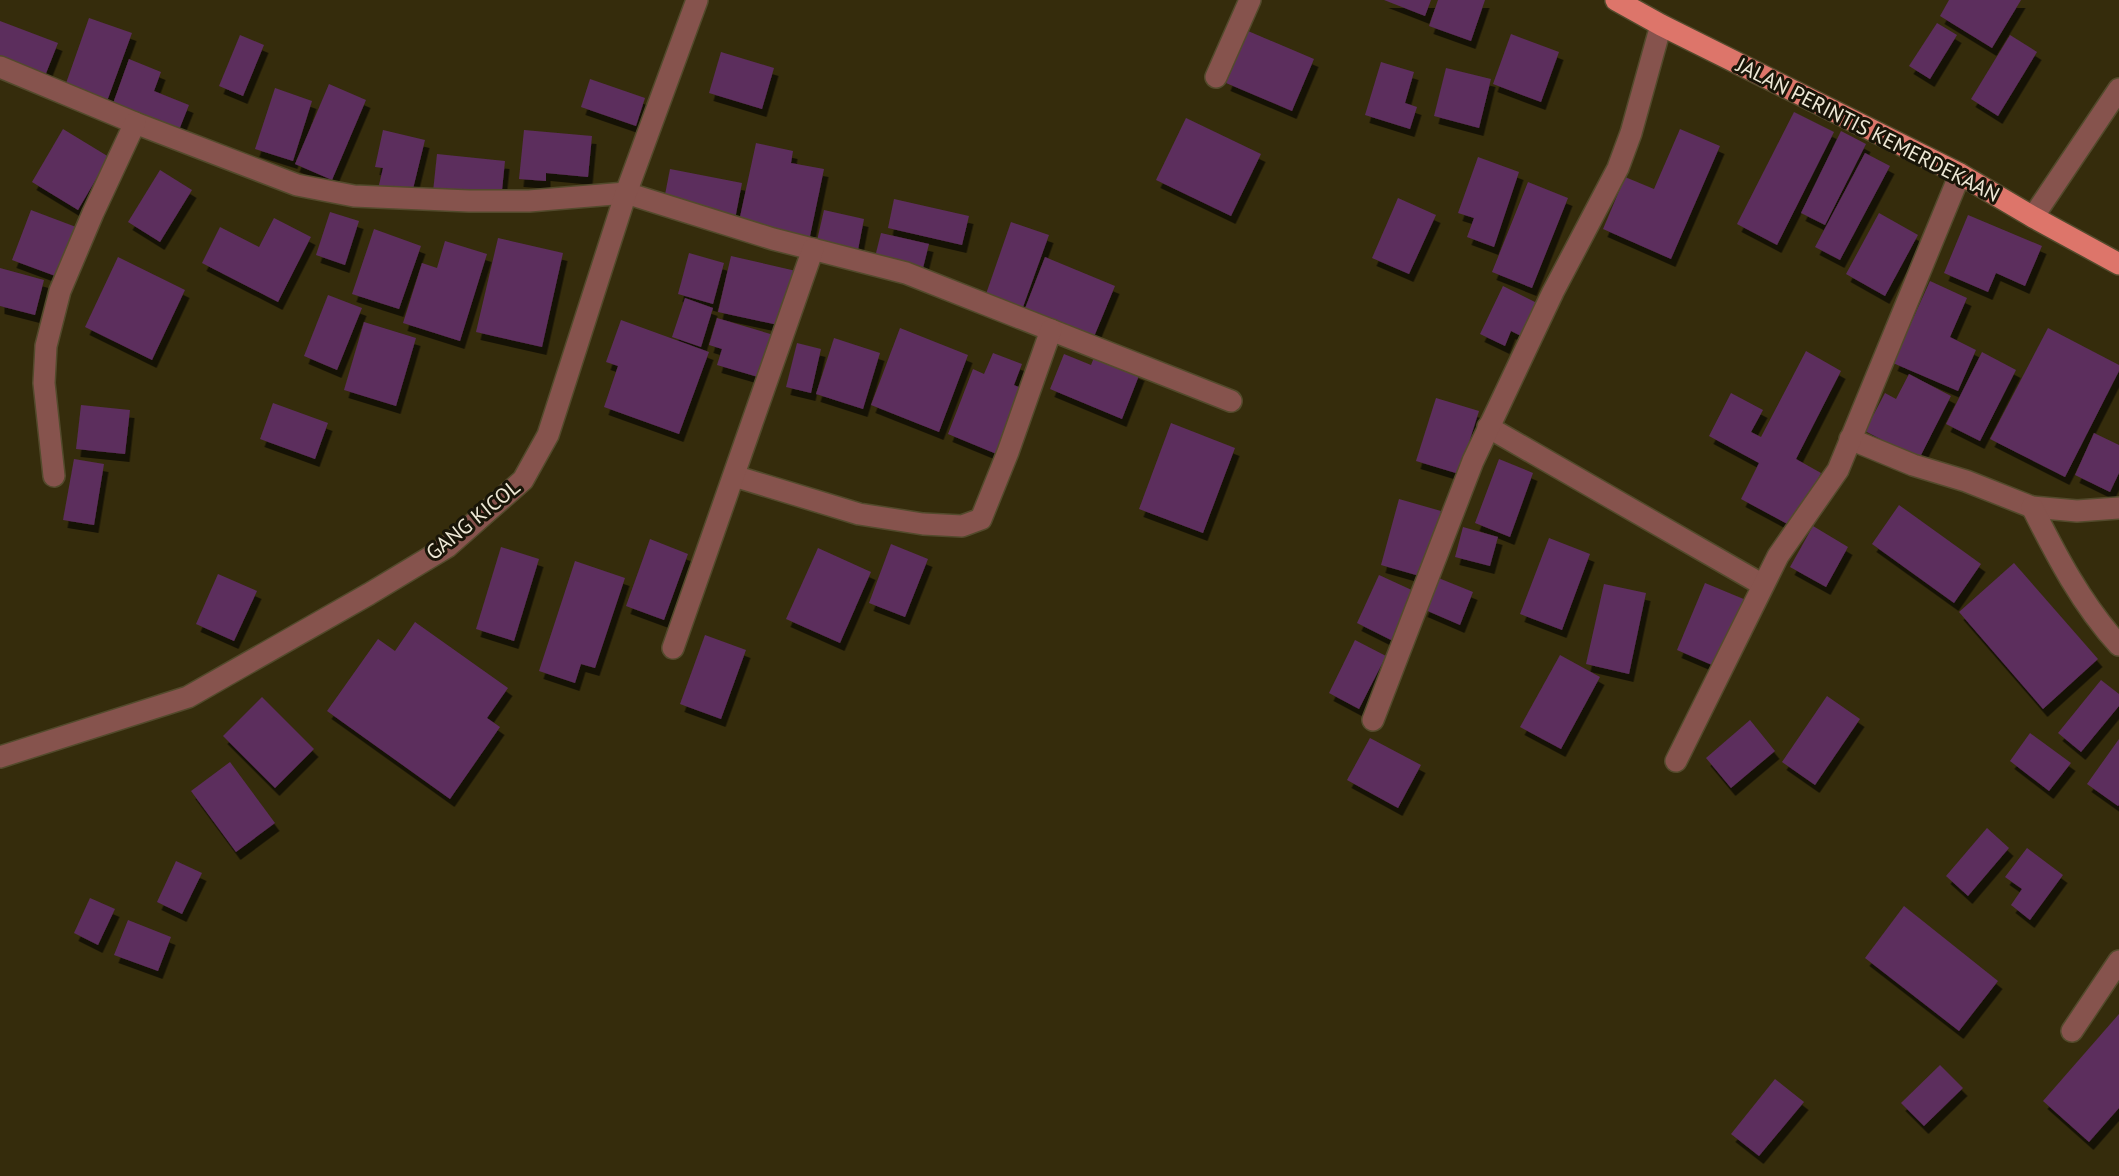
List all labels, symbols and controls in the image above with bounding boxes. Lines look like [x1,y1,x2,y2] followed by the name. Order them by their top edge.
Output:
[1731,51,2004,208] street label: JALAN PERINTIS KEMERDEKAAN
[420,473,525,566] street label: GANG KICOL

